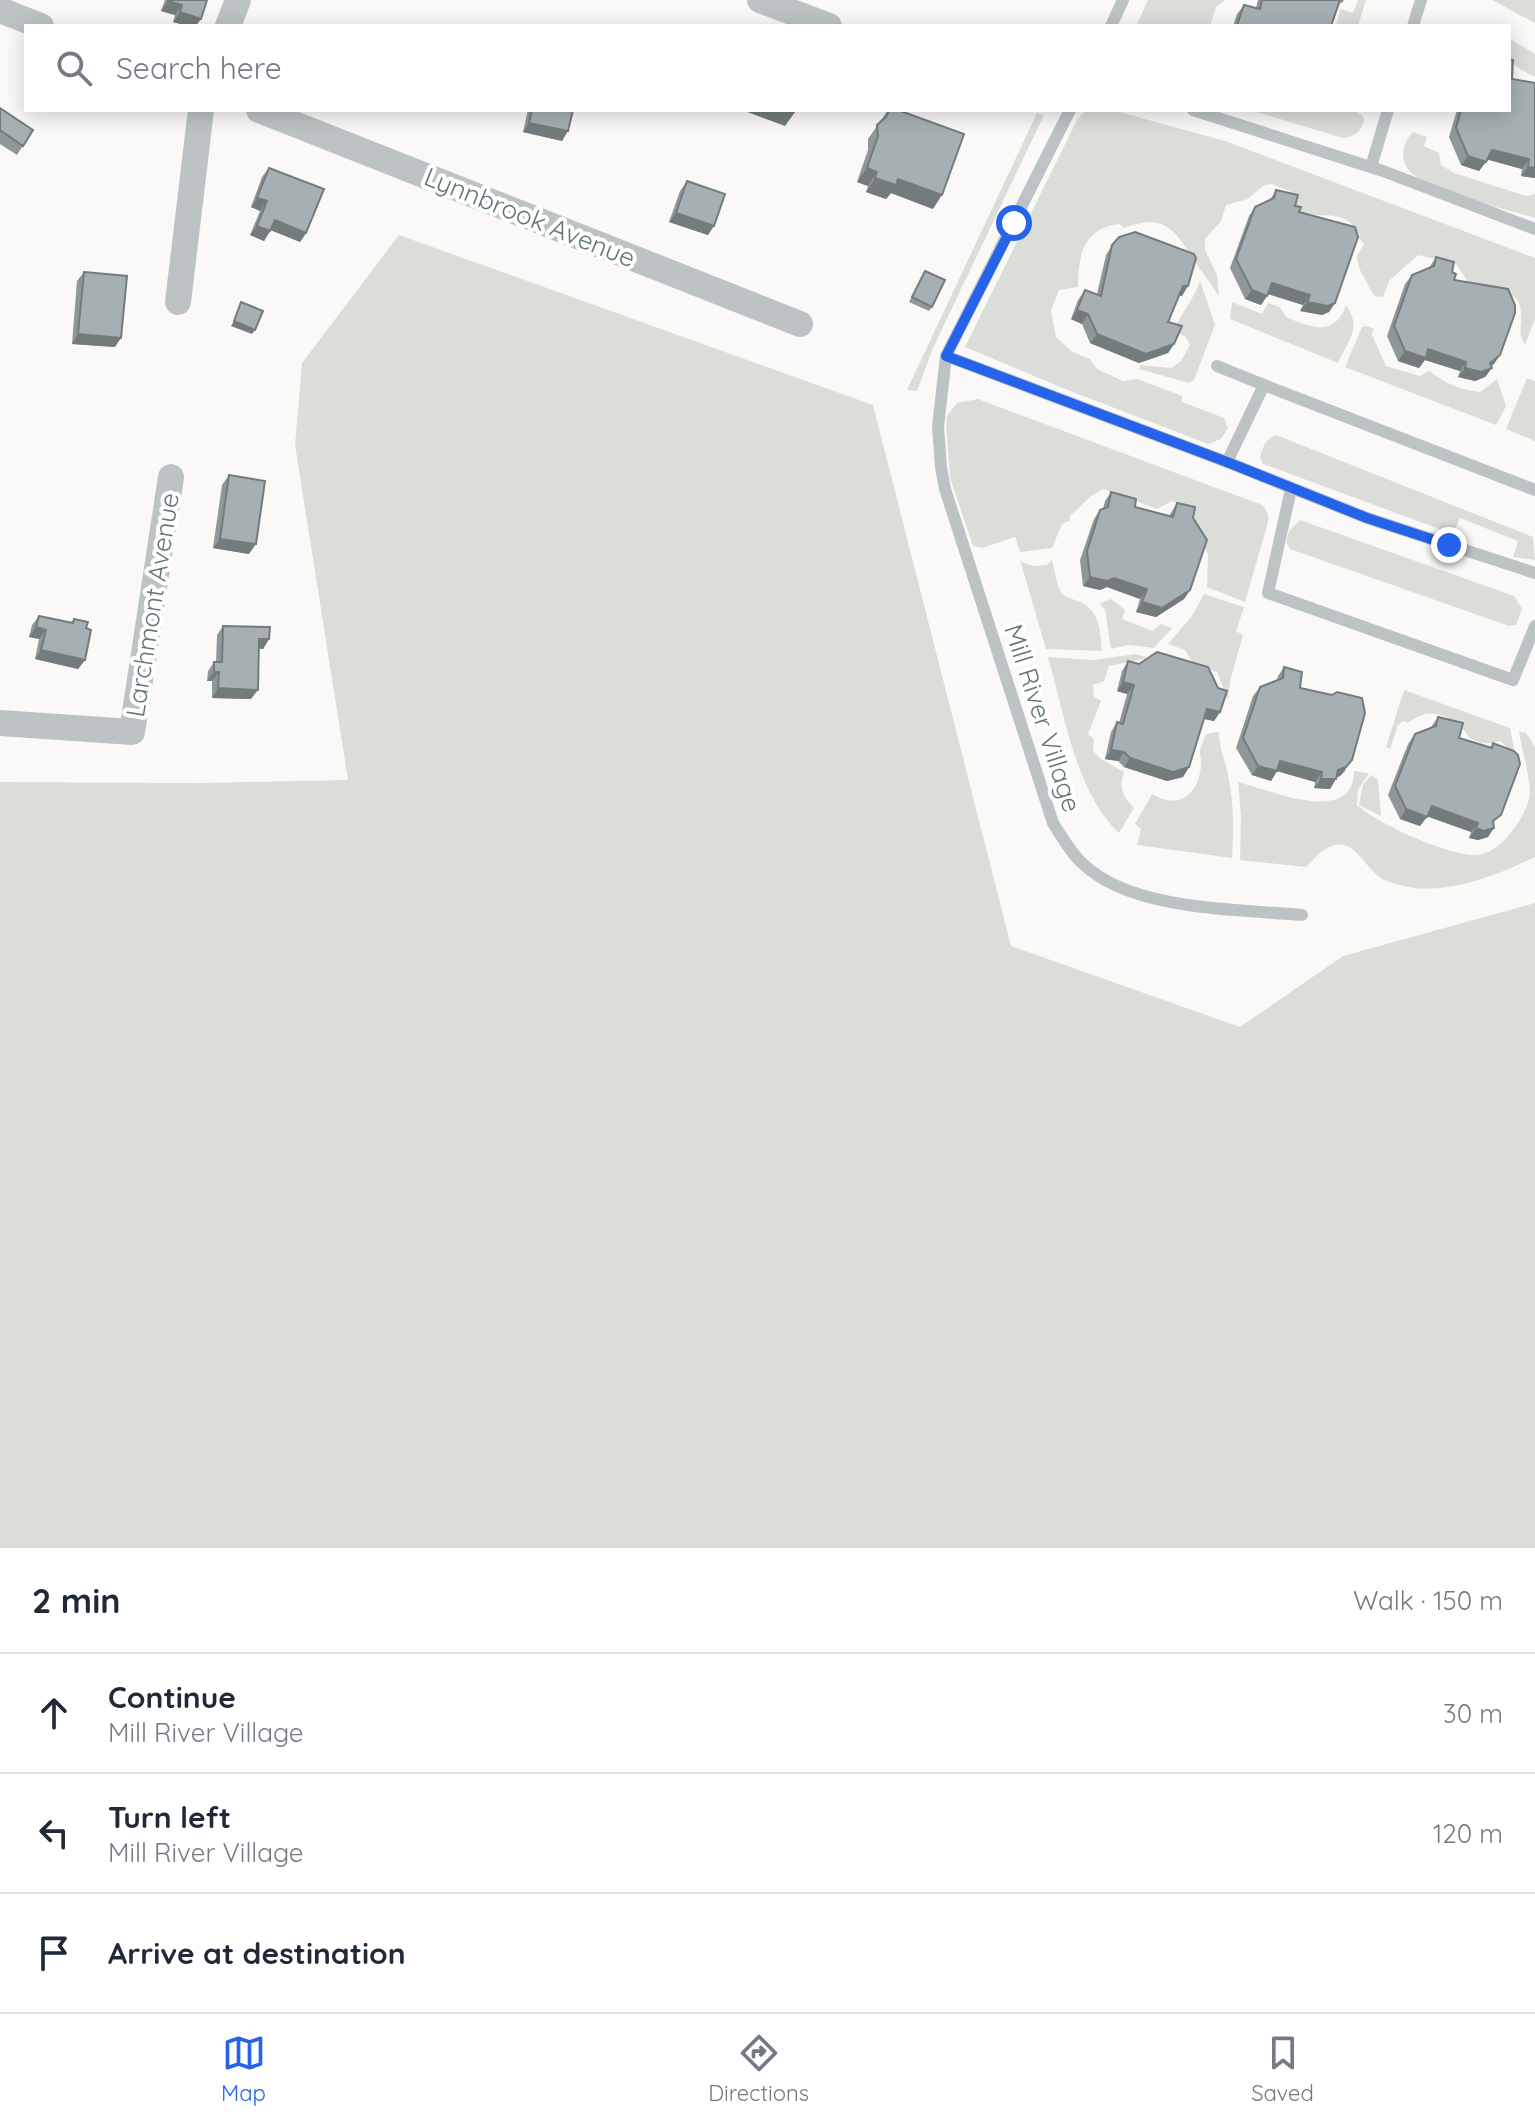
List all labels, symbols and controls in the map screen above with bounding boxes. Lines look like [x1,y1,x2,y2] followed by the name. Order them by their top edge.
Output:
[24,24,1511,112] search box
[52,46,96,90] icon: search
[116,49,282,87] text: Search here
[420,160,640,274] street label: Lynnbrook Avenue
[996,205,1032,241] route start
[118,491,186,719] street label: Larchmont Avenue
[1431,527,1467,563] route end
[997,620,1089,816] street label: Mill River Village
[32,1579,121,1622] text: 2 min
[1353,1584,1503,1617] text: Walk · 150 m
[108,1678,236,1716] text: Continue
[32,1691,76,1735] icon: ahead
[1443,1697,1503,1730] text: 30 m
[108,1716,304,1749] text: Mill River Village
[108,1798,231,1836] text: Turn left
[32,1811,76,1855] icon: left
[1433,1817,1503,1850] text: 120 m
[108,1836,304,1869] text: Mill River Village
[32,1931,76,1975] icon: arrive
[108,1934,406,1972] text: Arrive at destination
[221,2031,266,2107] tab: Map
[708,2031,809,2107] tab: Directions
[1251,2031,1314,2107] tab: Saved

